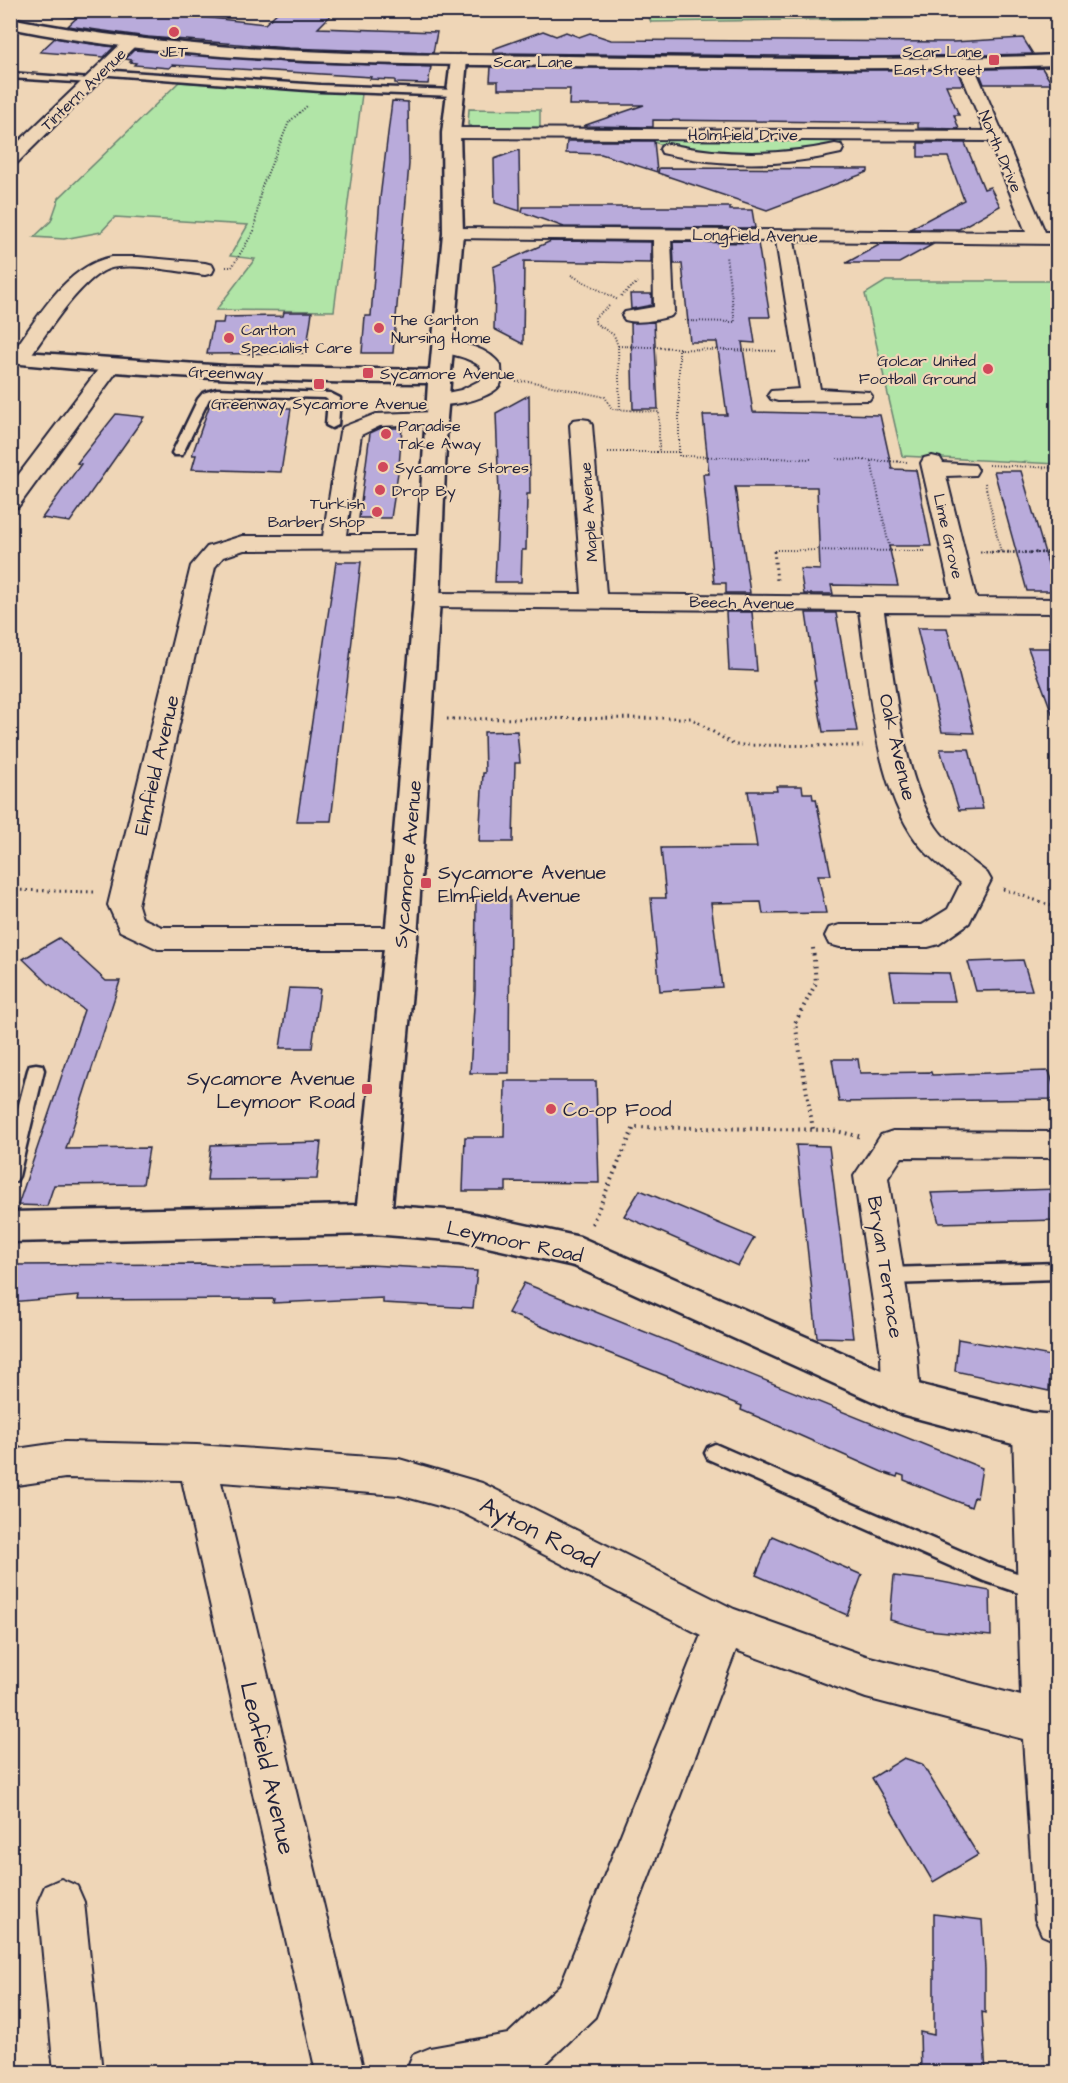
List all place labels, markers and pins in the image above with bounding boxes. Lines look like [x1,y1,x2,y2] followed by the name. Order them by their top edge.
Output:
[167,25,181,39] marker: JET
[160,41,188,63] place label: JET
[894,41,983,81] place label: Scar Lane East Street
[987,53,1001,67] marker: Scar Lane East Street
[391,309,491,350] place label: The Carlton Nursing Home
[241,319,353,359] place label: Carlton Specialist Care
[372,321,386,335] marker: The Carlton Nursing Home
[222,331,236,345] marker: Carlton Specialist Care
[859,350,976,390] place label: Golcar United Football Ground
[981,362,995,376] marker: Golcar United Football Ground
[380,363,515,386] place label: Sycamore Avenue
[361,366,375,380] marker: Sycamore Avenue
[312,377,326,391] marker: Greenway Sycamore Avenue
[211,393,427,416] place label: Greenway Sycamore Avenue
[398,415,481,456] place label: Paradise Take Away
[379,427,393,441] marker: Paradise Take Away
[395,457,529,480] place label: Sycamore Stores
[376,460,390,474] marker: Sycamore Stores
[392,480,456,503] place label: Drop By
[373,483,387,497] marker: Drop By
[268,493,365,533] place label: Turkish Barber Shop
[370,505,384,519] marker: Turkish Barber Shop
[438,859,607,910] place label: Sycamore Avenue Elmfield Avenue
[419,876,433,890] marker: Sycamore Avenue Elmfield Avenue
[187,1065,355,1117] place label: Sycamore Avenue Leymoor Road
[360,1082,374,1096] marker: Sycamore Avenue Leymoor Road
[563,1096,672,1124] place label: Co-op Food
[544,1102,558,1116] marker: Co-op Food

